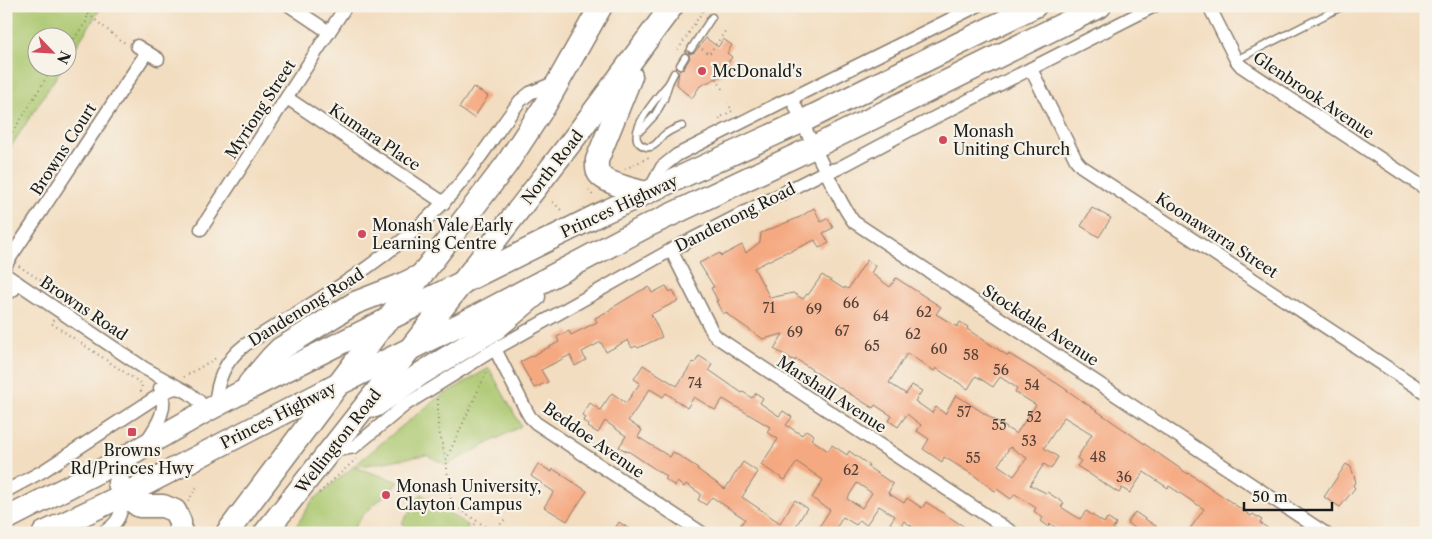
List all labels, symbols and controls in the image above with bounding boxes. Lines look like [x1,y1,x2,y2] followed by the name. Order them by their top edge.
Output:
[28,28,78,78] north arrow
[1250,47,1378,143] street label: Glenbrook Avenue
[53,48,75,67] text: N
[221,55,300,162] street label: Myriong Street
[712,61,802,81] place label: McDonald's
[696,65,708,77] marker: McDonald's
[26,99,100,199] street label: Browns Court
[326,99,425,175] street label: Kumara Place
[953,121,1070,159] place label: Monash Uniting Church
[517,126,587,208] street label: North Road
[937,134,949,146] marker: Monash Uniting Church
[557,170,682,242] street label: Princes Highway
[672,178,799,256] street label: Dandenong Road
[1152,188,1282,282] street label: Koonawarra Street
[372,215,514,253] place label: Monash Vale Early Learning Centre
[356,228,368,240] marker: Monash Vale Early Learning Centre
[245,263,368,351] street label: Dandenong Road
[37,271,132,345] street label: Browns Road
[979,280,1103,370] street label: Stockdale Avenue
[843,294,859,312] house number: 66
[763,299,775,317] house number: 71
[806,300,822,318] house number: 69
[916,303,932,321] house number: 62
[873,307,889,325] house number: 64
[835,322,850,340] house number: 67
[787,323,803,341] house number: 69
[905,325,921,343] house number: 62
[864,337,880,355] house number: 65
[930,340,948,358] house number: 60
[963,346,979,364] house number: 58
[773,351,891,437] street label: Marshall Avenue
[993,361,1009,379] house number: 56
[688,374,702,392] house number: 74
[1024,376,1040,394] house number: 54
[217,377,340,453] street label: Princes Highway
[290,385,385,498] street label: Wellington Road
[540,398,648,482] street label: Beddoe Avenue
[957,403,971,421] house number: 57
[1026,408,1042,426] house number: 52
[991,416,1007,434] house number: 55
[126,426,138,438] marker: Browns Rd/Princes Hwy
[1021,432,1037,450] house number: 53
[70,440,195,478] place label: Browns Rd/Princes Hwy
[1090,448,1106,466] house number: 48
[965,449,981,467] house number: 55
[843,461,859,479] house number: 62
[1116,468,1132,486] house number: 36
[396,476,542,514] place label: Monash University, Clayton Campus
[1244,479,1332,511] scale bar
[1252,487,1288,506] text: 50 m
[380,489,392,501] marker: Monash University, Clayton Campus

